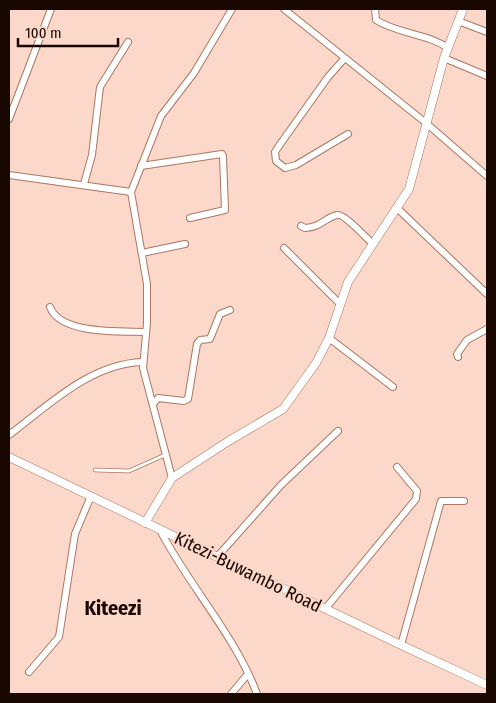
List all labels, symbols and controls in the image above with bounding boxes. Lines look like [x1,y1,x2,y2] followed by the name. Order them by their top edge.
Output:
[18,15,118,47] scale bar
[25,24,62,42] text: 100 m
[171,527,325,617] street label: Kitezi-Buwambo Road
[84,596,142,620] district label: Kiteezi

